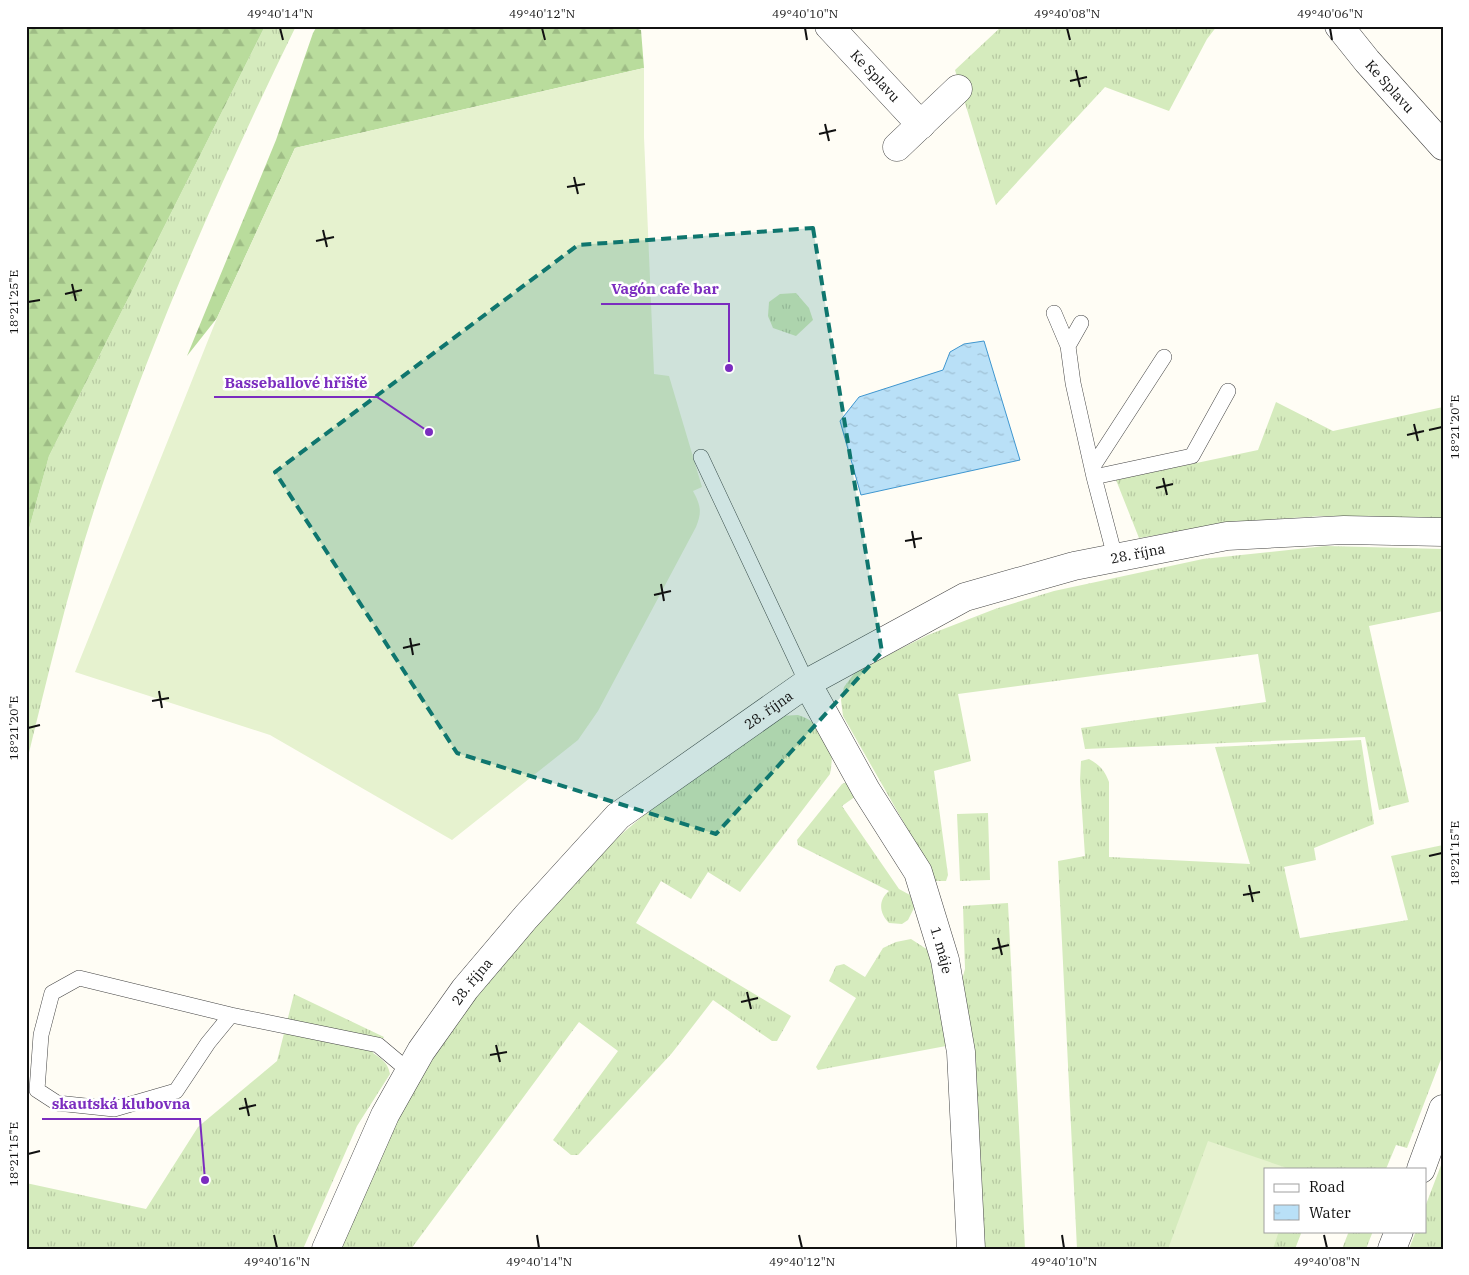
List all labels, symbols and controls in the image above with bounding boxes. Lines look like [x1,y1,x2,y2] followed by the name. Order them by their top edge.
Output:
[247,6,313,21] text: 49°40'14"N
[509,6,575,21] text: 49°40'12"N
[772,6,838,21] text: 49°40'10"N
[1034,6,1100,21] text: 49°40'08"N
[1297,6,1363,21] text: 49°40'06"N
[847,46,904,106] street label: Ke Splavu
[1361,56,1418,117] street label: Ke Splavu
[6,270,21,334] text: 18°21'25"E
[601,274,729,304] callout: Vagón cafe bar
[611,279,719,298] text: Vagón cafe bar
[214,367,377,397] callout: Basseballové hřiště
[224,373,368,392] text: Basseballové hřiště
[1447,395,1462,459] text: 18°21'20"E
[1109,539,1167,568] street label: 28. října
[741,687,797,733] street label: 28. října
[6,696,21,760] text: 18°21'20"E
[1447,821,1462,885] text: 18°21'15"E
[926,924,956,975] street label: 1. máje
[448,954,497,1009] street label: 28. října
[42,1089,200,1119] callout: skautská klubovna
[52,1094,191,1113] text: skautská klubovna
[6,1122,21,1186] text: 18°21'15"E
[1264,1168,1426,1232] legend
[1309,1177,1345,1196] text: Road
[1309,1203,1351,1222] text: Water
[244,1254,310,1269] text: 49°40'16"N
[506,1254,572,1269] text: 49°40'14"N
[769,1254,835,1269] text: 49°40'12"N
[1031,1254,1097,1269] text: 49°40'10"N
[1294,1254,1360,1269] text: 49°40'08"N

